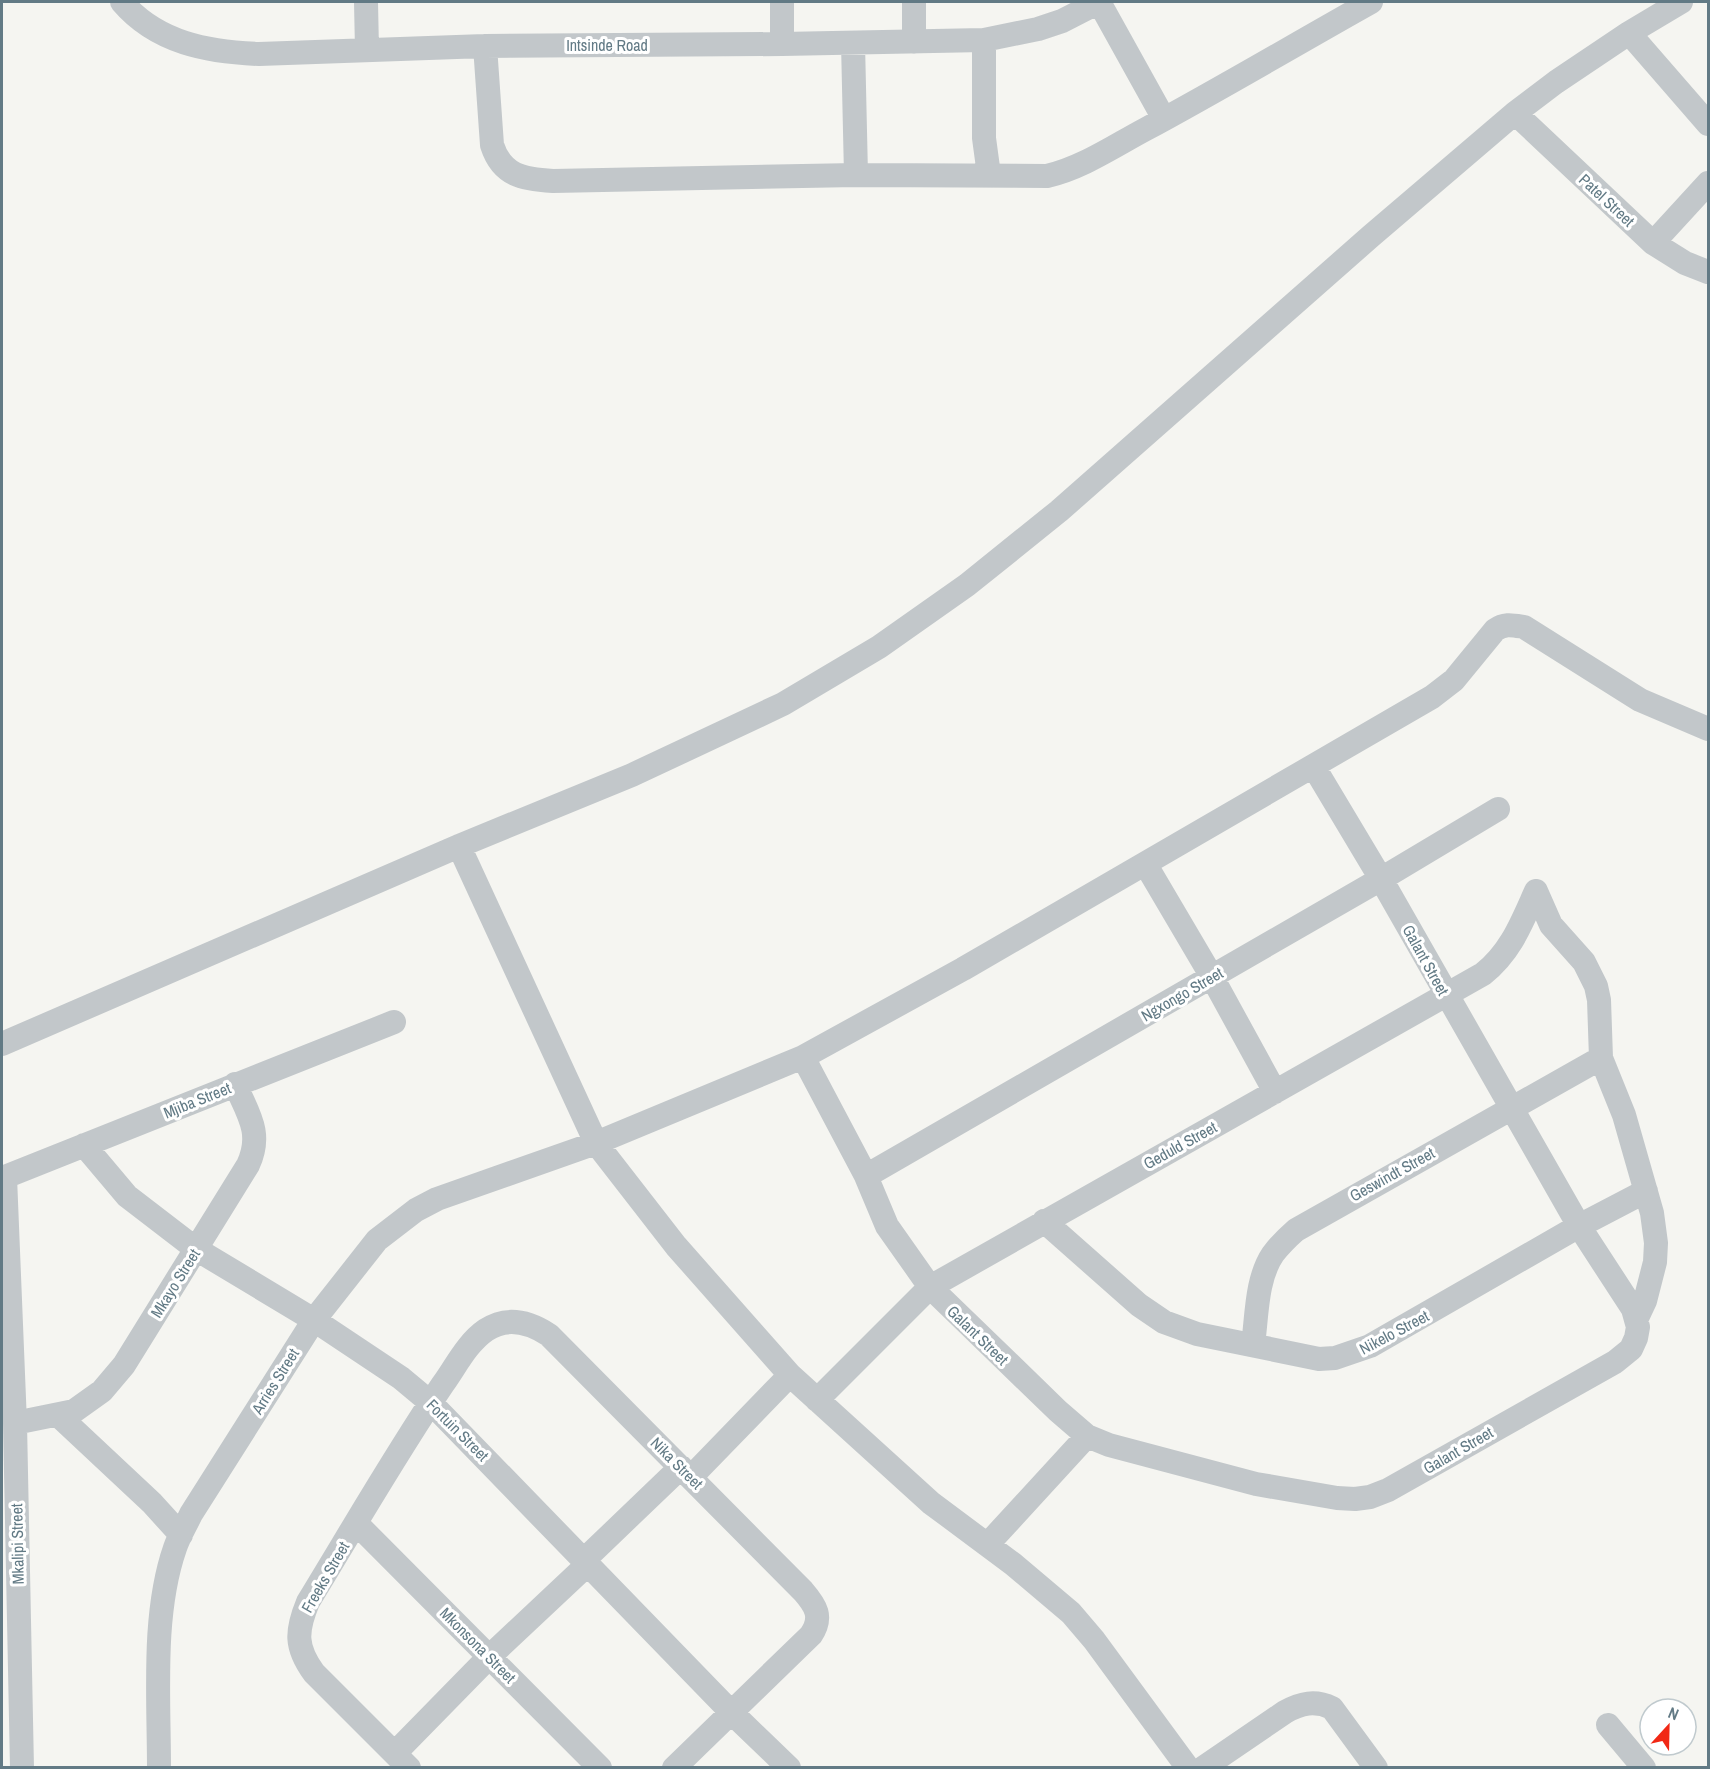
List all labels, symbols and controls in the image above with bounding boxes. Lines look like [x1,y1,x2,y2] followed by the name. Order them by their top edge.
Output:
[566,34,648,56] street label: Intsinde Road
[1574,169,1640,232] street label: Patel Street
[1398,921,1455,999] street label: Galant Street
[1137,962,1227,1026] street label: Ngxongo Street
[160,1076,234,1123] street label: Mjiba Street
[1139,1116,1221,1174] street label: Geduld Street
[1346,1141,1439,1206] street label: Geswindt Street
[145,1244,205,1322] street label: Mkayo Street
[943,1300,1014,1370] street label: Galant Street
[1355,1304,1433,1360] street label: Nikelo Street
[246,1344,304,1419] street label: Arries Street
[422,1394,494,1466] street label: Fortuin Street
[1419,1421,1497,1479] street label: Galant Street
[646,1432,708,1494] street label: Nika Street
[5,1503,29,1585] street label: Mkalipi Street
[296,1537,354,1617] street label: Freeks Street
[435,1602,521,1688] street label: Mkonsona Street
[1638,1697,1698,1757] north arrow
[1665,1701,1682,1725] text: N

